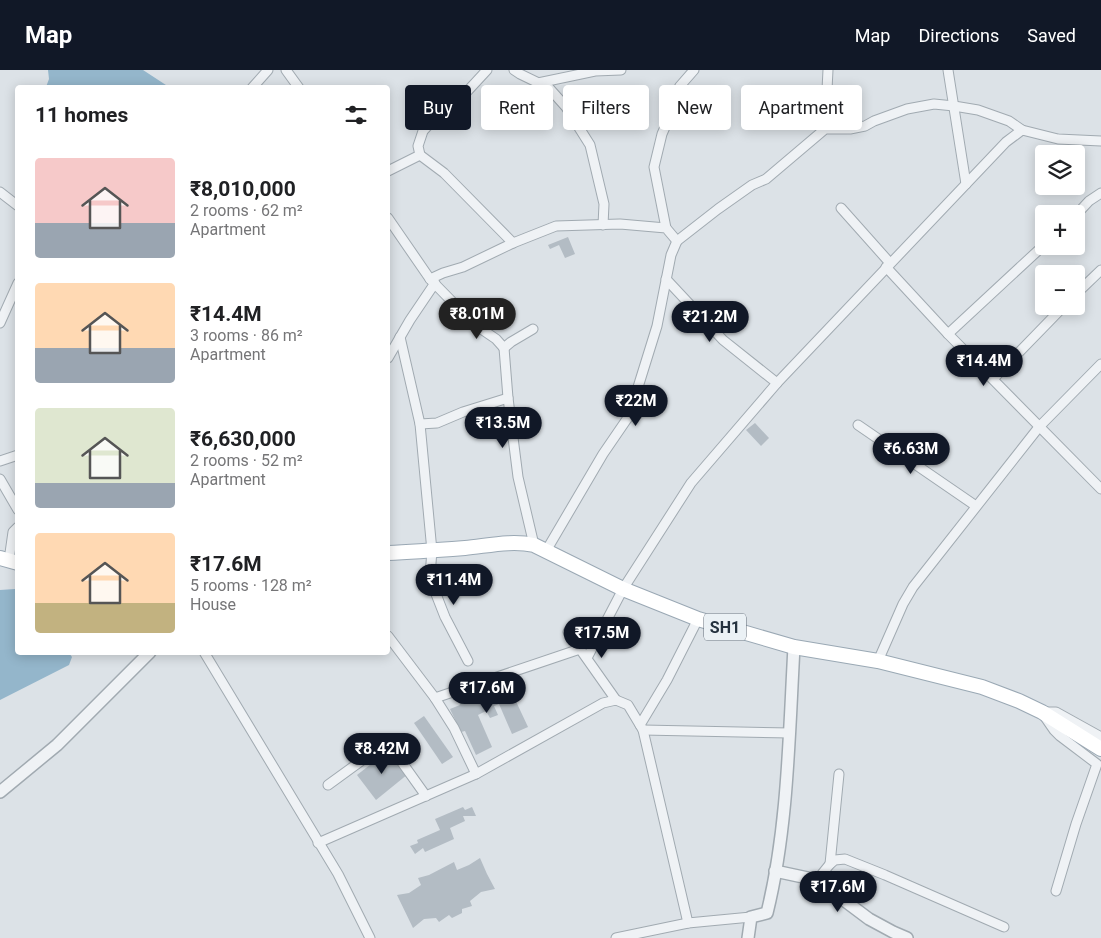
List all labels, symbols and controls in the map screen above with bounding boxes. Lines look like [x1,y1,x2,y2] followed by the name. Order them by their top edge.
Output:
[25,21,72,49] text: Map
[855,25,890,46] text: Map
[918,25,999,46] text: Directions
[1027,25,1076,46] text: Saved
[405,85,471,130] chip: Buy
[481,85,553,130] chip: Rent
[563,85,649,130] chip: Filters
[659,85,731,130] chip: New
[741,85,862,130] chip: Apartment
[342,101,370,129] icon: filters
[35,103,128,127] text: 11 homes
[1035,145,1085,315] map controls
[1035,145,1085,195] button: layers
[190,177,296,201] text: ₹8,010,000
[75,178,135,238] icon: home
[190,201,303,220] text: 2 rooms · 62 m²
[1035,205,1085,255] button: +
[190,220,266,239] text: Apartment
[1035,265,1085,315] button: −
[436,298,518,340] pin: ₹8.01M
[669,300,751,343] pin: ₹21.2M
[190,302,262,326] text: ₹14.4M
[75,303,135,363] icon: home
[450,304,504,323] text: ₹8.01M
[683,307,737,326] text: ₹21.2M
[190,326,303,345] text: 3 rooms · 86 m²
[943,344,1025,387] pin: ₹14.4M
[190,345,266,364] text: Apartment
[957,351,1011,370] text: ₹14.4M
[606,384,666,427] pin: ₹22M
[616,391,656,410] text: ₹22M
[462,406,544,449] pin: ₹13.5M
[476,413,530,432] text: ₹13.5M
[190,427,296,451] text: ₹6,630,000
[75,428,135,488] icon: home
[870,432,952,475] pin: ₹6.63M
[884,439,938,458] text: ₹6.63M
[190,451,303,470] text: 2 rooms · 52 m²
[190,470,266,489] text: Apartment
[190,552,262,576] text: ₹17.6M
[75,553,135,613] icon: home
[413,564,495,606] pin: ₹11.4M
[427,570,481,589] text: ₹11.4M
[190,576,312,595] text: 5 rooms · 128 m²
[190,595,236,614] text: House
[704,614,746,640] road number: SH1
[561,616,643,659] pin: ₹17.5M
[575,623,629,642] text: ₹17.5M
[446,672,528,714] pin: ₹17.6M
[460,678,514,697] text: ₹17.6M
[341,732,423,775] pin: ₹8.42M
[355,739,409,758] text: ₹8.42M
[797,870,879,913] pin: ₹17.6M
[811,877,865,896] text: ₹17.6M

